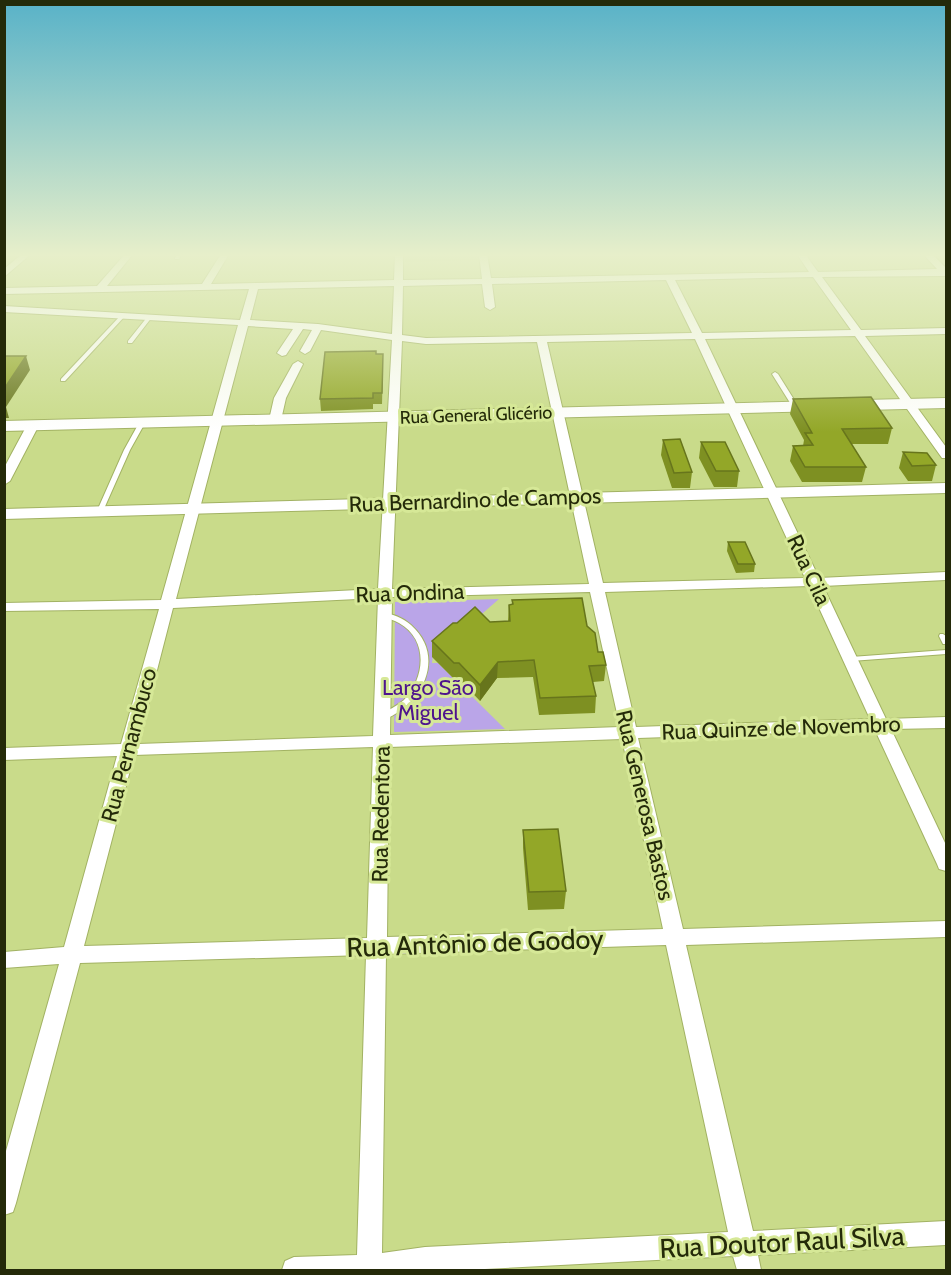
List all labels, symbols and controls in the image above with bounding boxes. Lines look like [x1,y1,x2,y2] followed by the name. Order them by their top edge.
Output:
[399,401,553,429] street label: Rua General Glicério
[348,482,602,518] street label: Rua Bernardino de Campos
[781,530,837,610] street label: Rua Cila
[355,578,465,608] street label: Rua Ondina
[95,665,163,825] street label: Rua Pernambuco
[382,674,474,726] park label: Largo São Miguel
[610,707,680,903] street label: Rua Generosa Bastos
[661,710,901,746] street label: Rua Quinze de Novembro
[366,745,396,882] street label: Rua Redentora
[346,922,604,964] street label: Rua Antônio de Godoy
[659,1219,905,1265] street label: Rua Doutor Raul Silva

